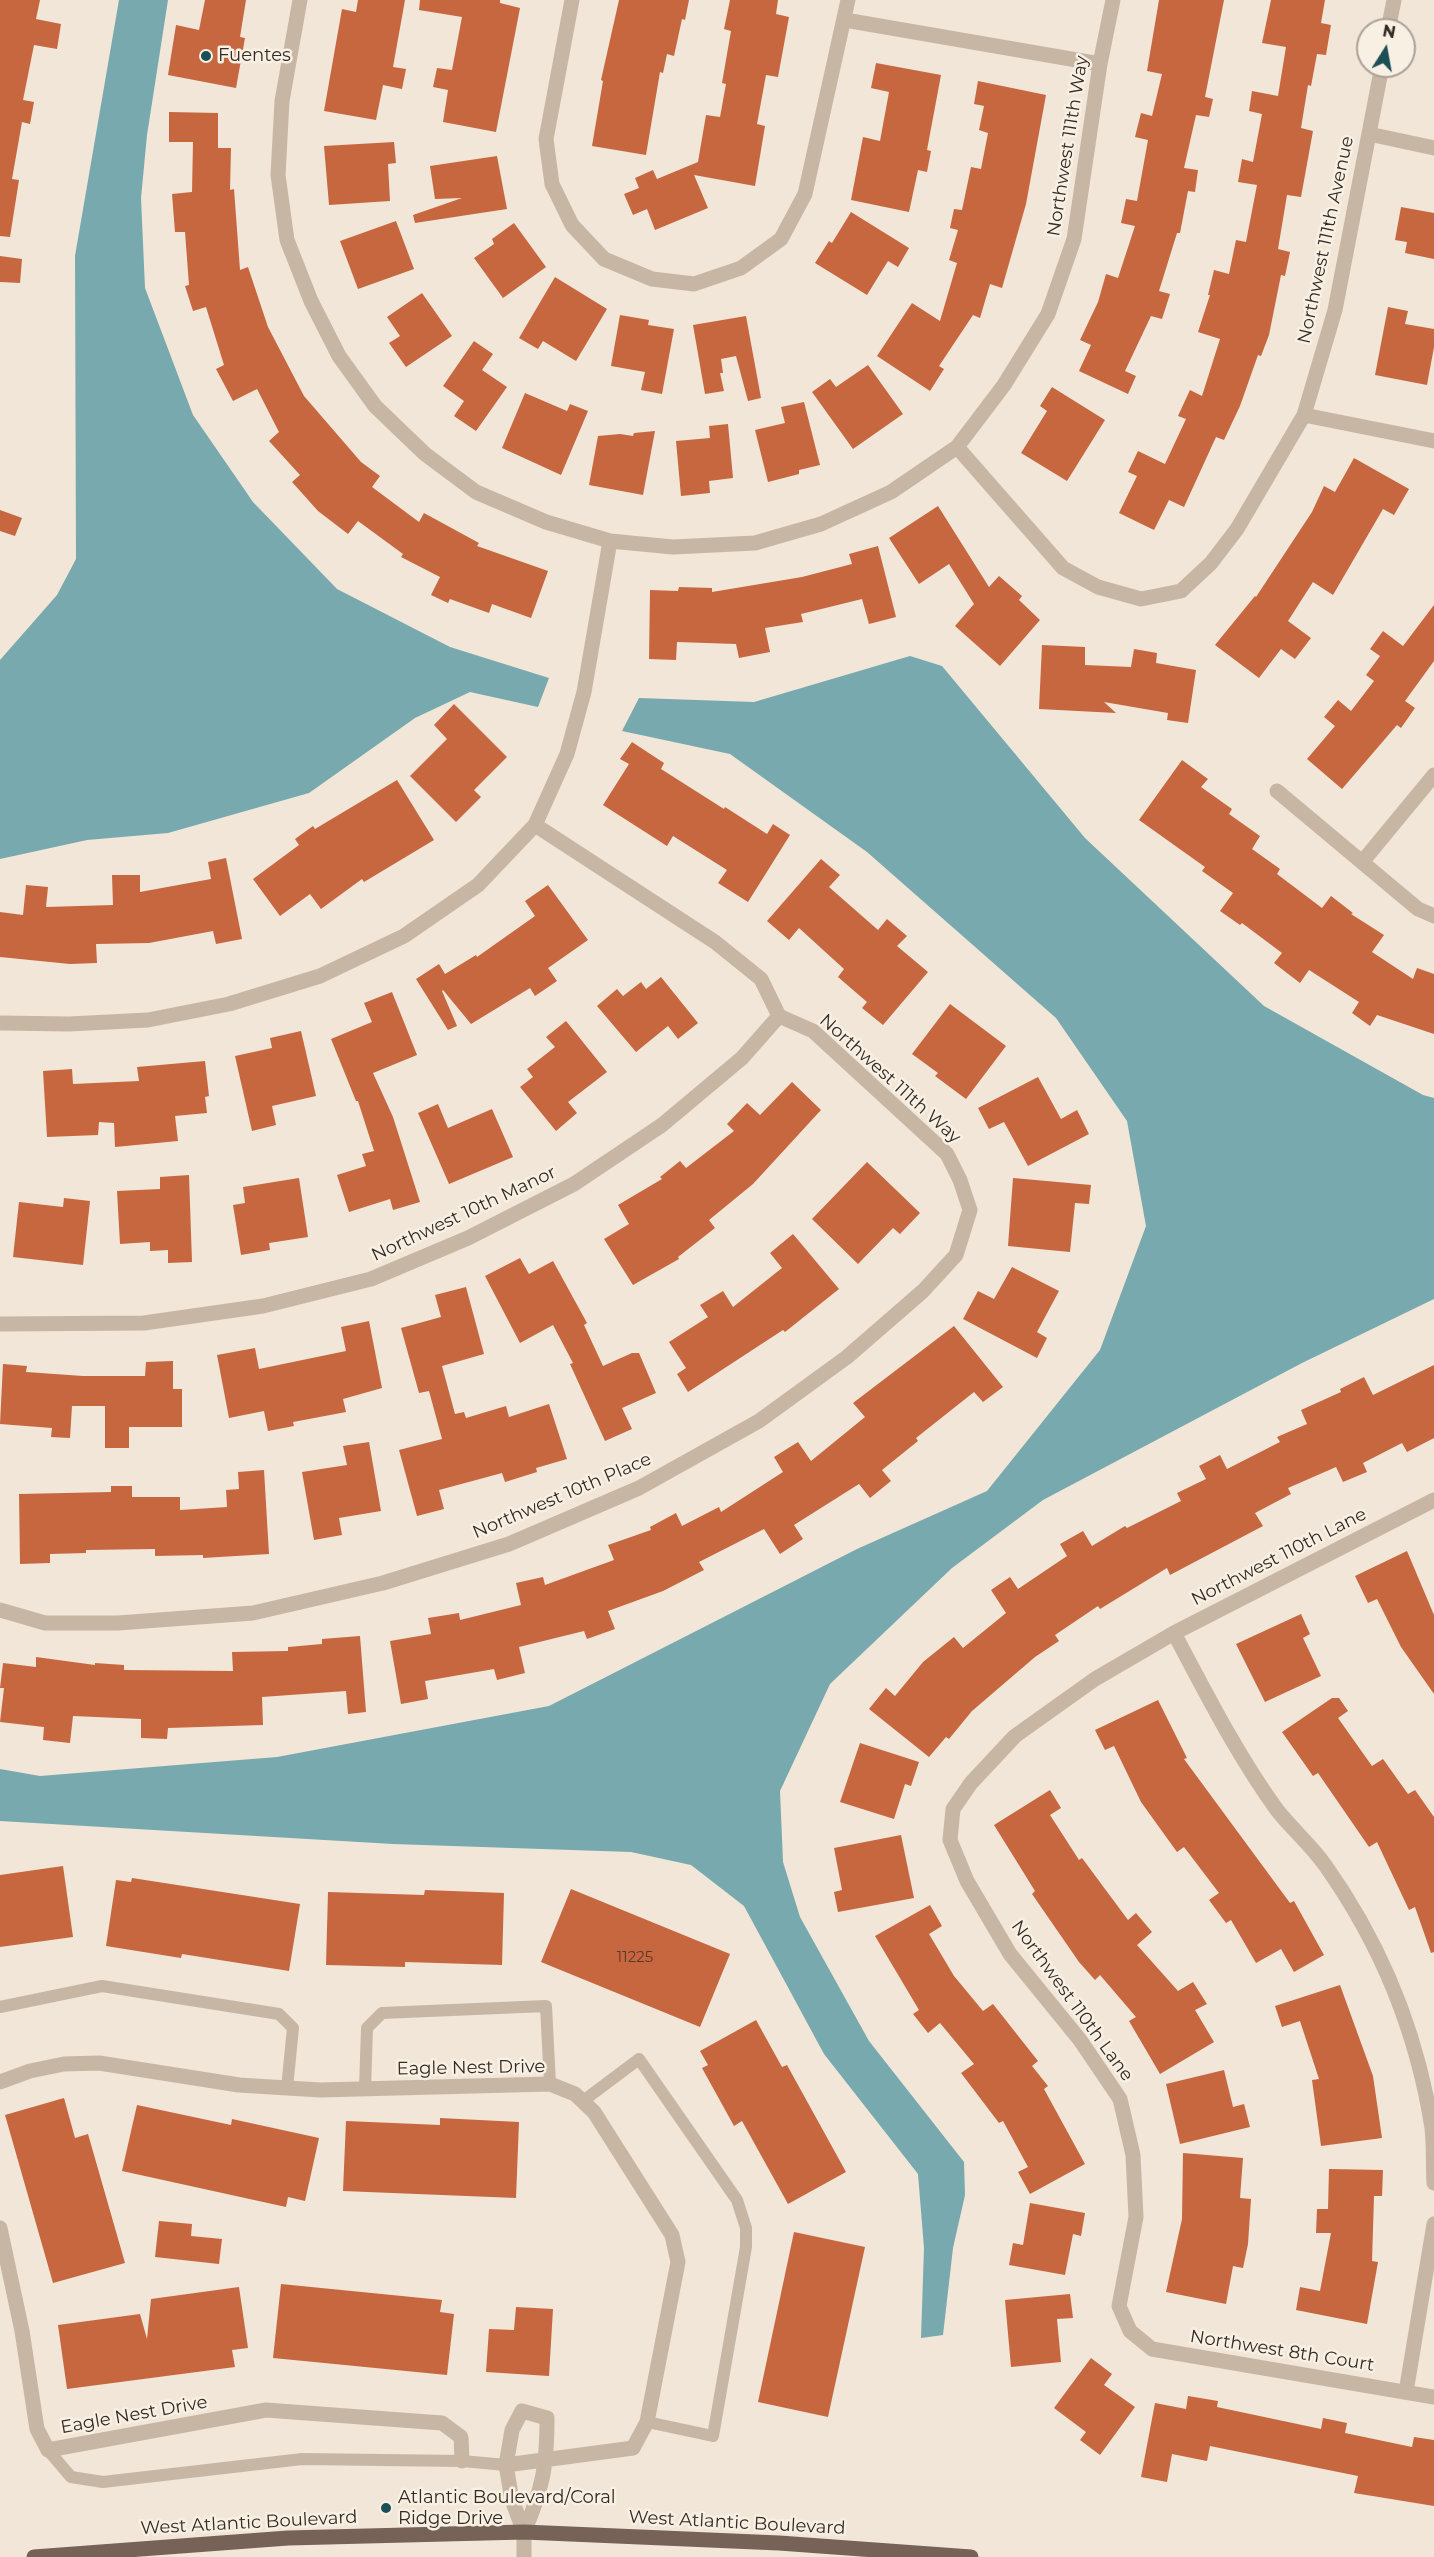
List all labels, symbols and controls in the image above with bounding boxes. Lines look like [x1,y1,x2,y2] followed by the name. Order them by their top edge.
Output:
[1356,18,1416,78] north arrow
[1381,21,1397,42] text: N
[218,45,291,67] place label: Fuentes
[199,49,213,63] marker: Fuentes
[1043,54,1093,238] street label: Northwest 111th Way
[1293,134,1359,346] street label: Northwest 111th Avenue
[815,1010,965,1148] street label: Northwest 111th Way
[368,1162,560,1266] street label: Northwest 10th Manor
[469,1449,655,1543] street label: Northwest 10th Place
[1188,1503,1370,1611] street label: Northwest 110th Lane
[1006,1916,1138,2086] street label: Northwest 110th Lane
[617,1949,653,1967] house number: 11225
[396,2056,546,2080] street label: Eagle Nest Drive
[1188,2326,1376,2376] street label: Northwest 8th Court
[59,2391,209,2439] street label: Eagle Nest Drive
[398,2487,616,2530] place label: Atlantic Boulevard/Coral Ridge Drive
[379,2501,393,2515] marker: Atlantic Boulevard/Coral Ridge Drive
[140,2507,358,2539] street label: West Atlantic Boulevard
[628,2507,846,2539] street label: West Atlantic Boulevard

